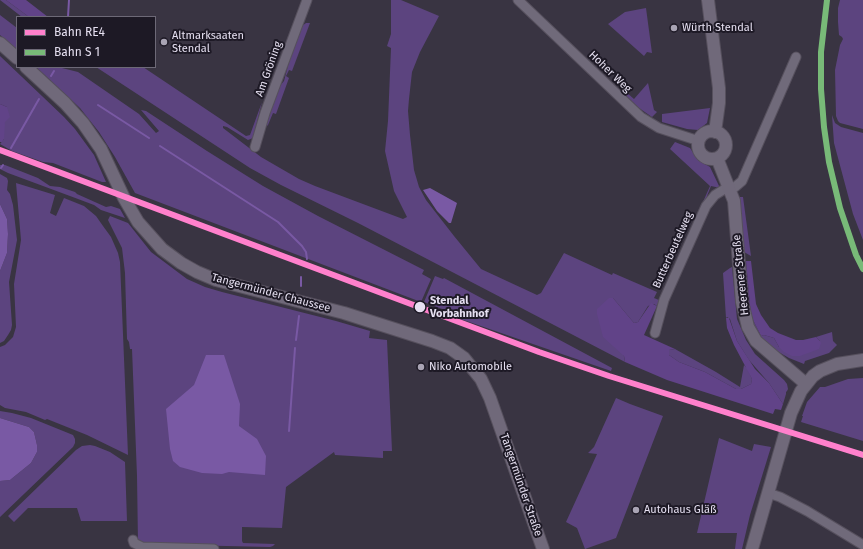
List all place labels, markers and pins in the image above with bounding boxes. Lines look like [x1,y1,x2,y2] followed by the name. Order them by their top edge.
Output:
[682,21,753,35] place label: Würth Stendal
[669,23,679,33] marker: Würth Stendal
[172,29,244,55] place label: Altmarksaaten Stendal
[159,37,169,47] marker: Altmarksaaten Stendal
[430,294,489,320] place label: Stendal Vorbahnhof
[413,300,427,314] marker: Stendal Vorbahnhof
[429,360,512,374] place label: Niko Automobile
[416,362,426,372] marker: Niko Automobile
[644,503,716,517] place label: Autohaus Gläß
[631,505,641,515] marker: Autohaus Gläß

